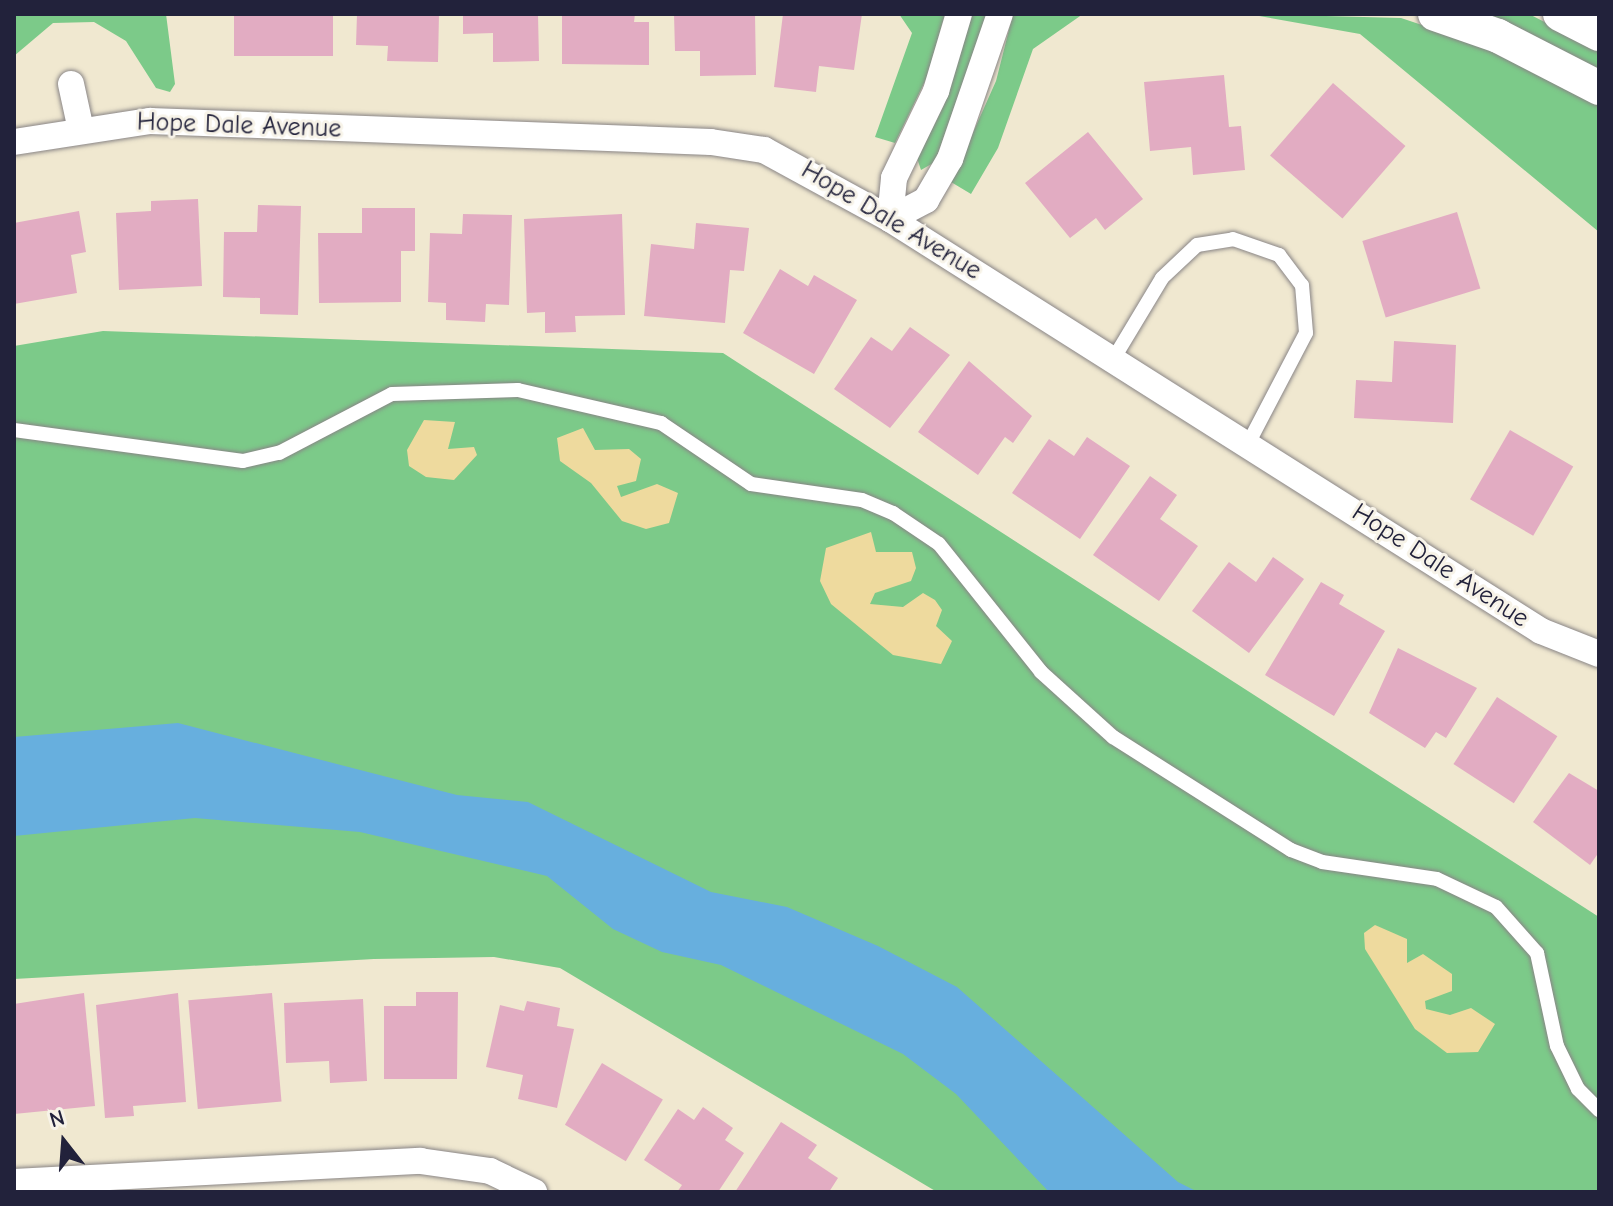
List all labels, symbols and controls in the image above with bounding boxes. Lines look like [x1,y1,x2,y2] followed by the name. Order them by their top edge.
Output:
[136,107,342,145] street label: Hope Dale Avenue
[795,155,987,287] street label: Hope Dale Avenue
[1346,497,1534,635] street label: Hope Dale Avenue
[24,1102,104,1182] north arrow
[46,1105,68,1134] text: N

